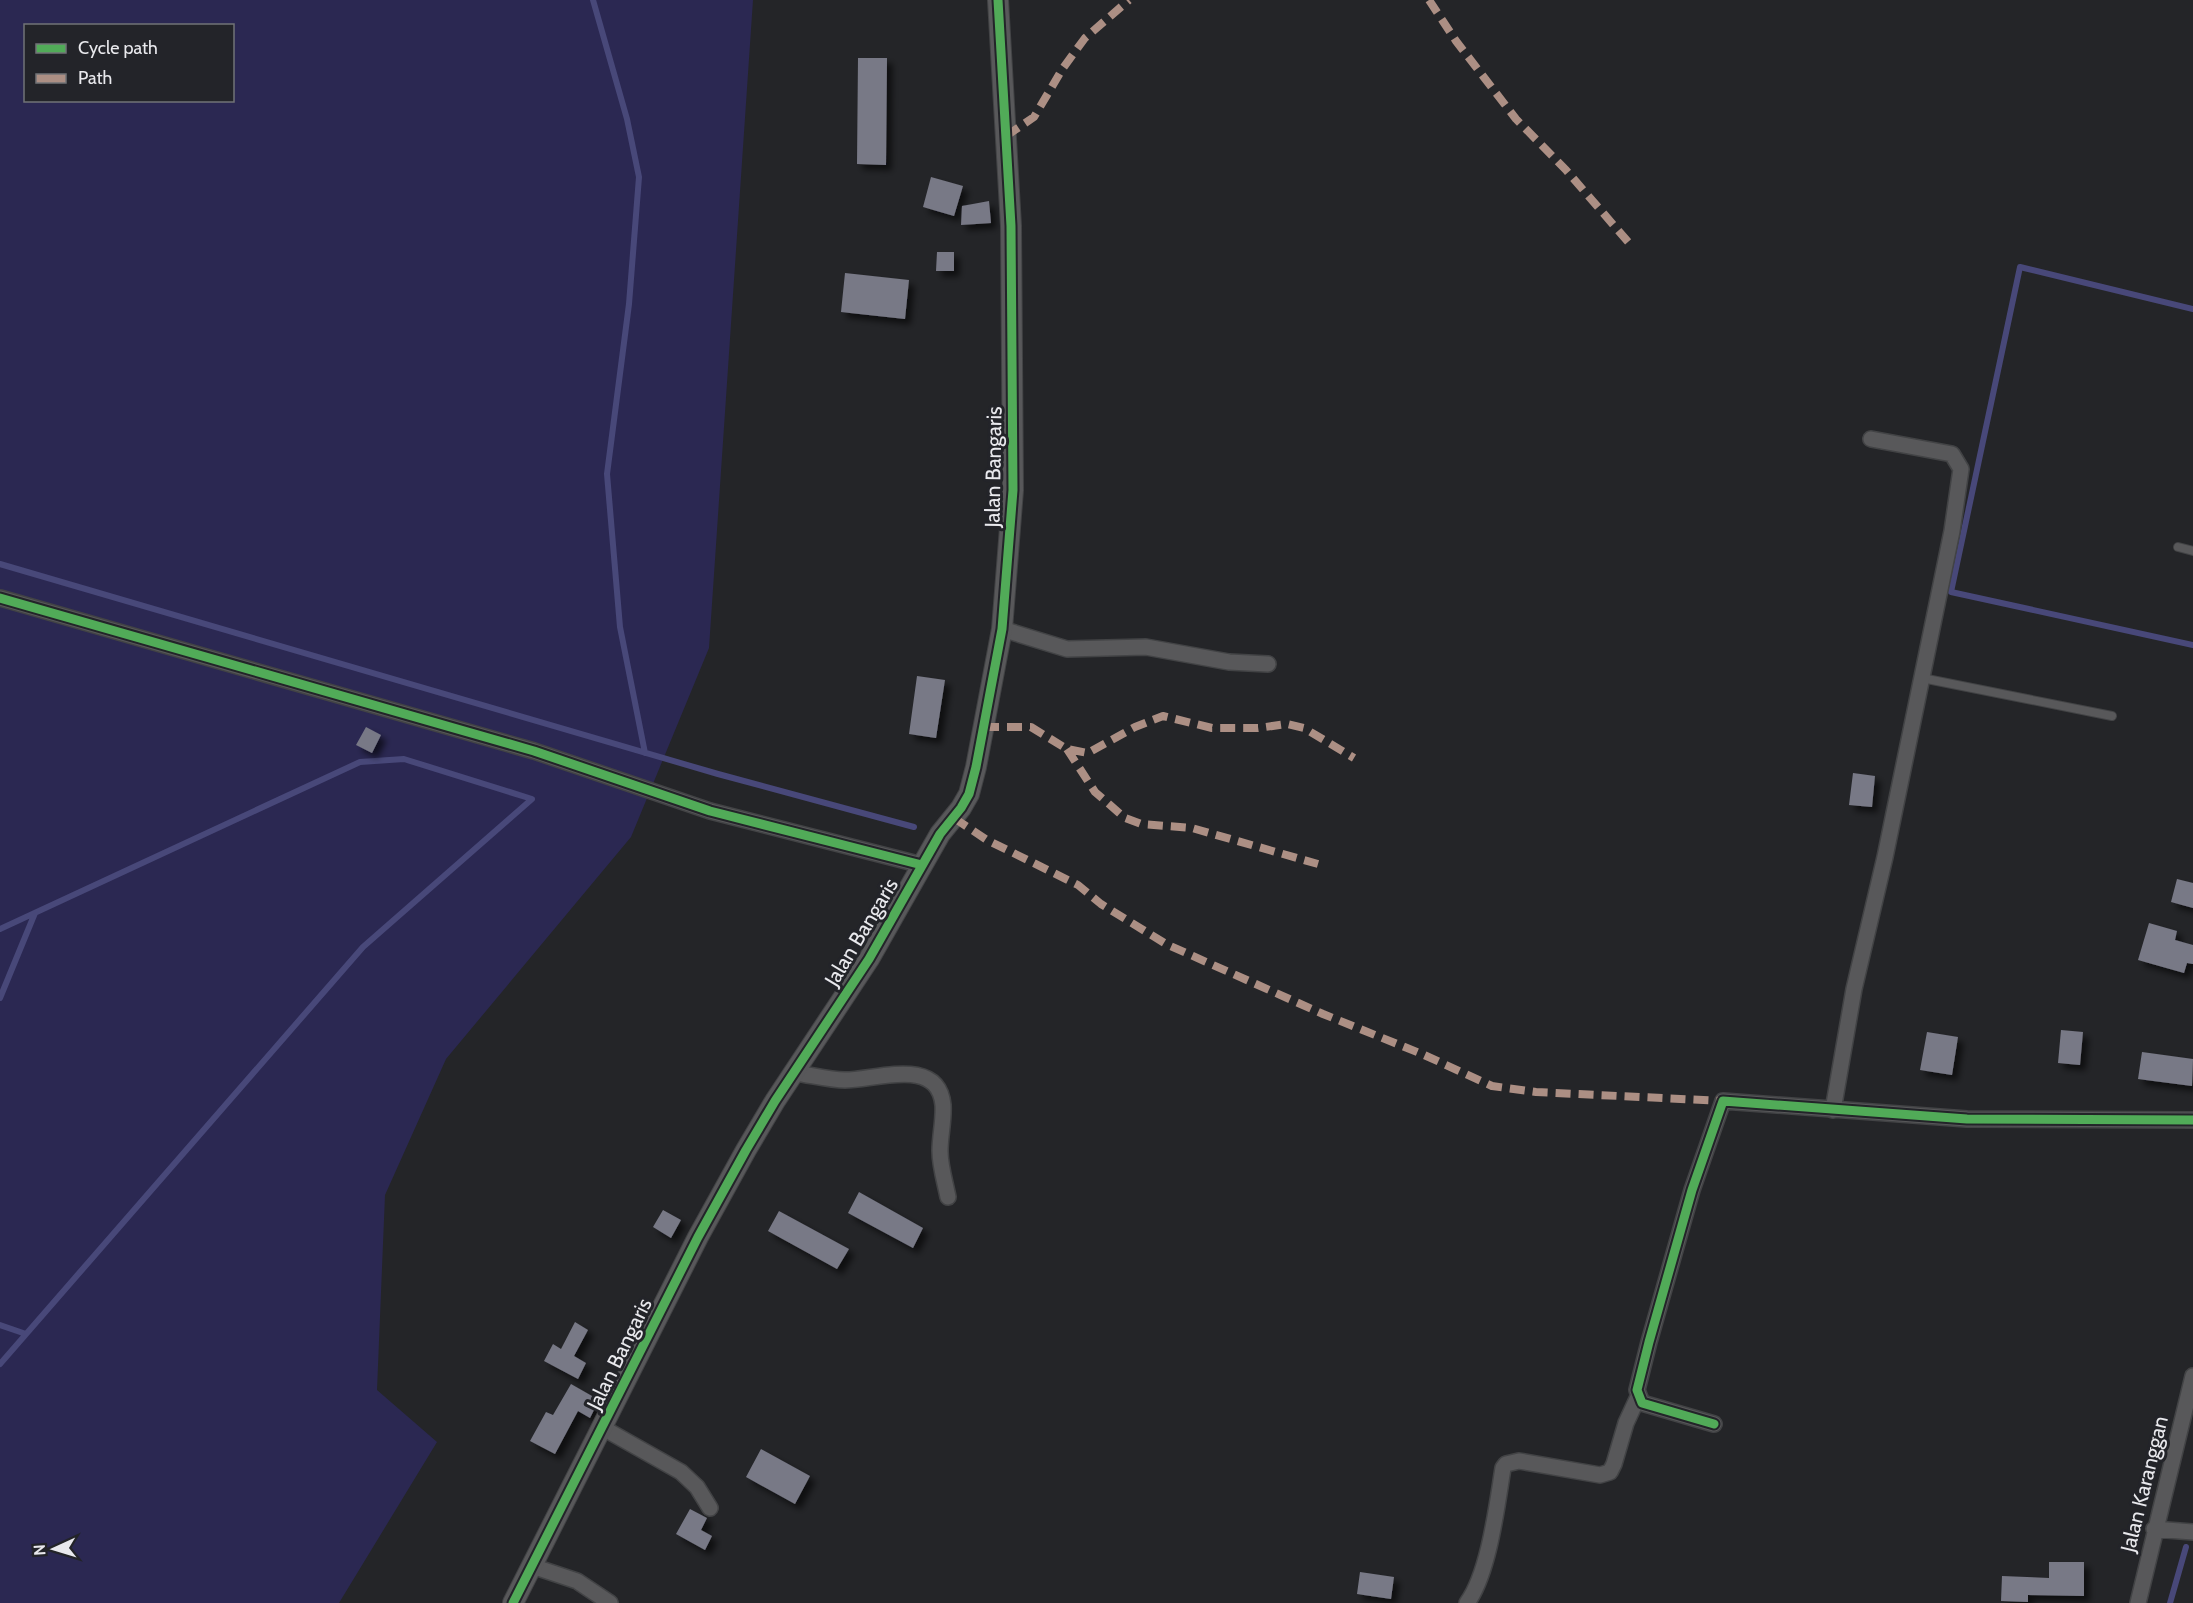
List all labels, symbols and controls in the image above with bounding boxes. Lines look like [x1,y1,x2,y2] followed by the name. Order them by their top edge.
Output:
[24,24,234,102] legend
[78,37,158,59] text: Cycle path
[78,67,112,89] text: Path
[979,406,1007,529] street label: Jalan Bangaris
[819,873,903,991] street label: Jalan Bangaris
[581,1294,657,1415] street label: Jalan Bangaris
[2115,1413,2173,1556] street label: Jalan Karanggan
[24,1519,84,1579] north arrow
[30,1544,49,1556] text: N

